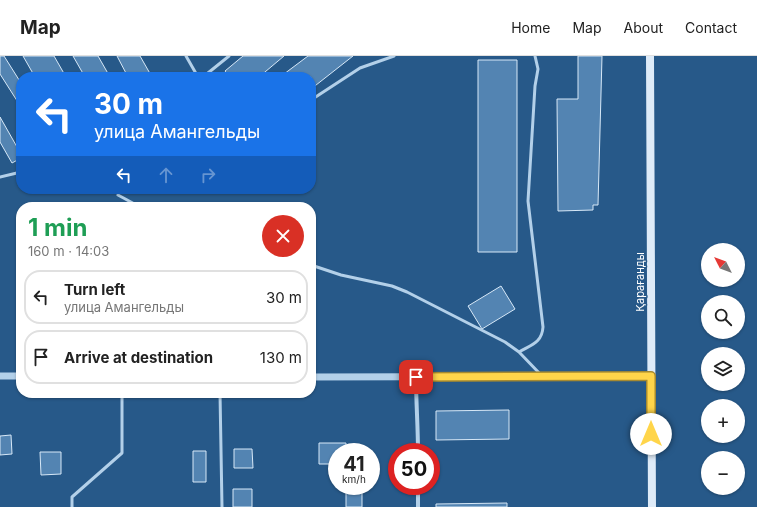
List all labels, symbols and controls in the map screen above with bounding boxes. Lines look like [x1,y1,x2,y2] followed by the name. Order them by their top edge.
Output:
[20,16,61,39] text: Map
[511,19,550,36] text: Home
[572,19,602,36] text: Map
[624,19,663,36] text: About
[685,19,737,36] text: Contact
[94,87,163,121] text: 30 m
[28,88,80,140] icon: left
[94,121,260,142] text: улица Амангельды
[113,164,135,186] icon: left
[155,164,177,186] icon: ahead
[197,164,219,186] icon: right
[28,213,87,242] text: 1 min
[262,215,304,257] button: close
[28,243,109,259] text: 160 m · 14:03
[701,243,745,287] north arrow
[701,243,745,495] map controls
[633,252,647,312] street label: Қарағанды
[64,280,125,299] text: Turn left
[30,286,52,308] icon: left
[266,288,302,307] text: 30 m
[701,295,745,339] button: search
[64,299,184,315] text: улица Амангельды
[30,346,52,368] icon: arrive
[701,347,745,391] button: layers
[64,348,213,367] text: Arrive at destination
[260,348,302,367] text: 130 m
[399,360,433,394] pin
[405,366,427,388] icon: arrive
[701,399,745,443] button: +
[630,413,672,455] position arrow
[388,443,440,495] speed limit sign: 50
[701,451,745,495] button: −
[343,452,365,476] text: 41
[342,473,366,485] text: km/h

